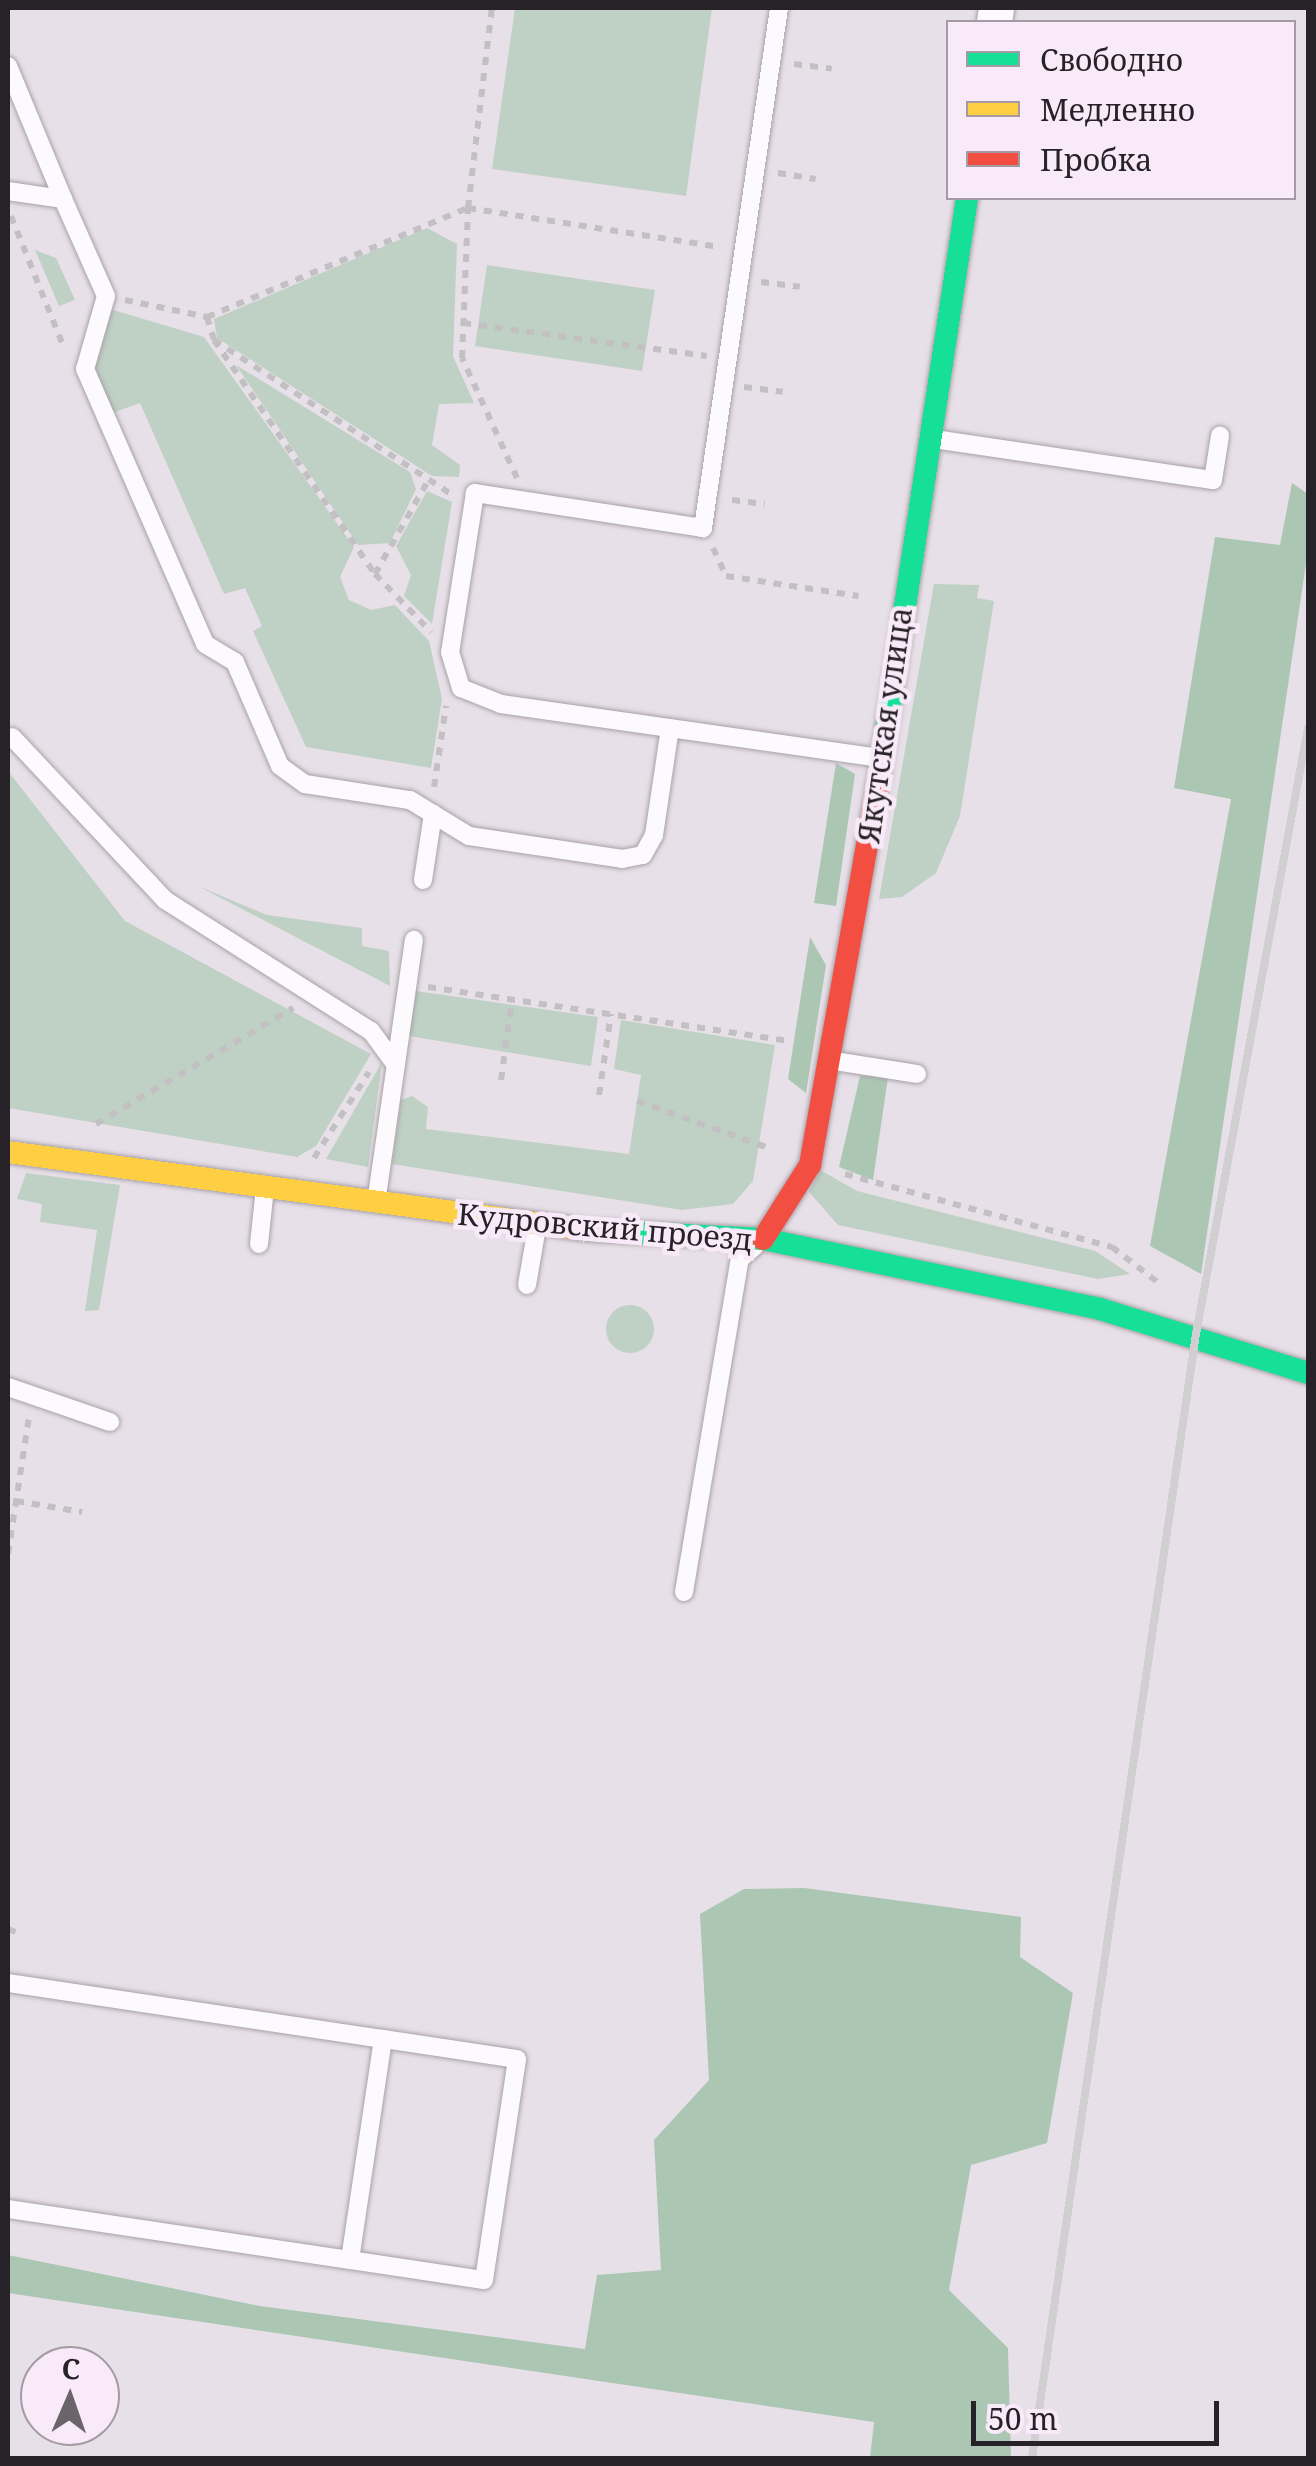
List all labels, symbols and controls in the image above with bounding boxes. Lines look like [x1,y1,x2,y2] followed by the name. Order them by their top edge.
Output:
[946,20,1296,200] legend
[1040,39,1183,80] text: Свободно
[1040,89,1195,130] text: Медленно
[1040,139,1152,180] text: Пробка
[851,605,919,845] street label: Якутская улица
[456,1196,754,1258] street label: Кудровский проезд
[20,2346,120,2446] north arrow
[61,2349,81,2387] text: С
[976,2381,1224,2443] scale bar
[988,2398,1058,2439] text: 50 m

